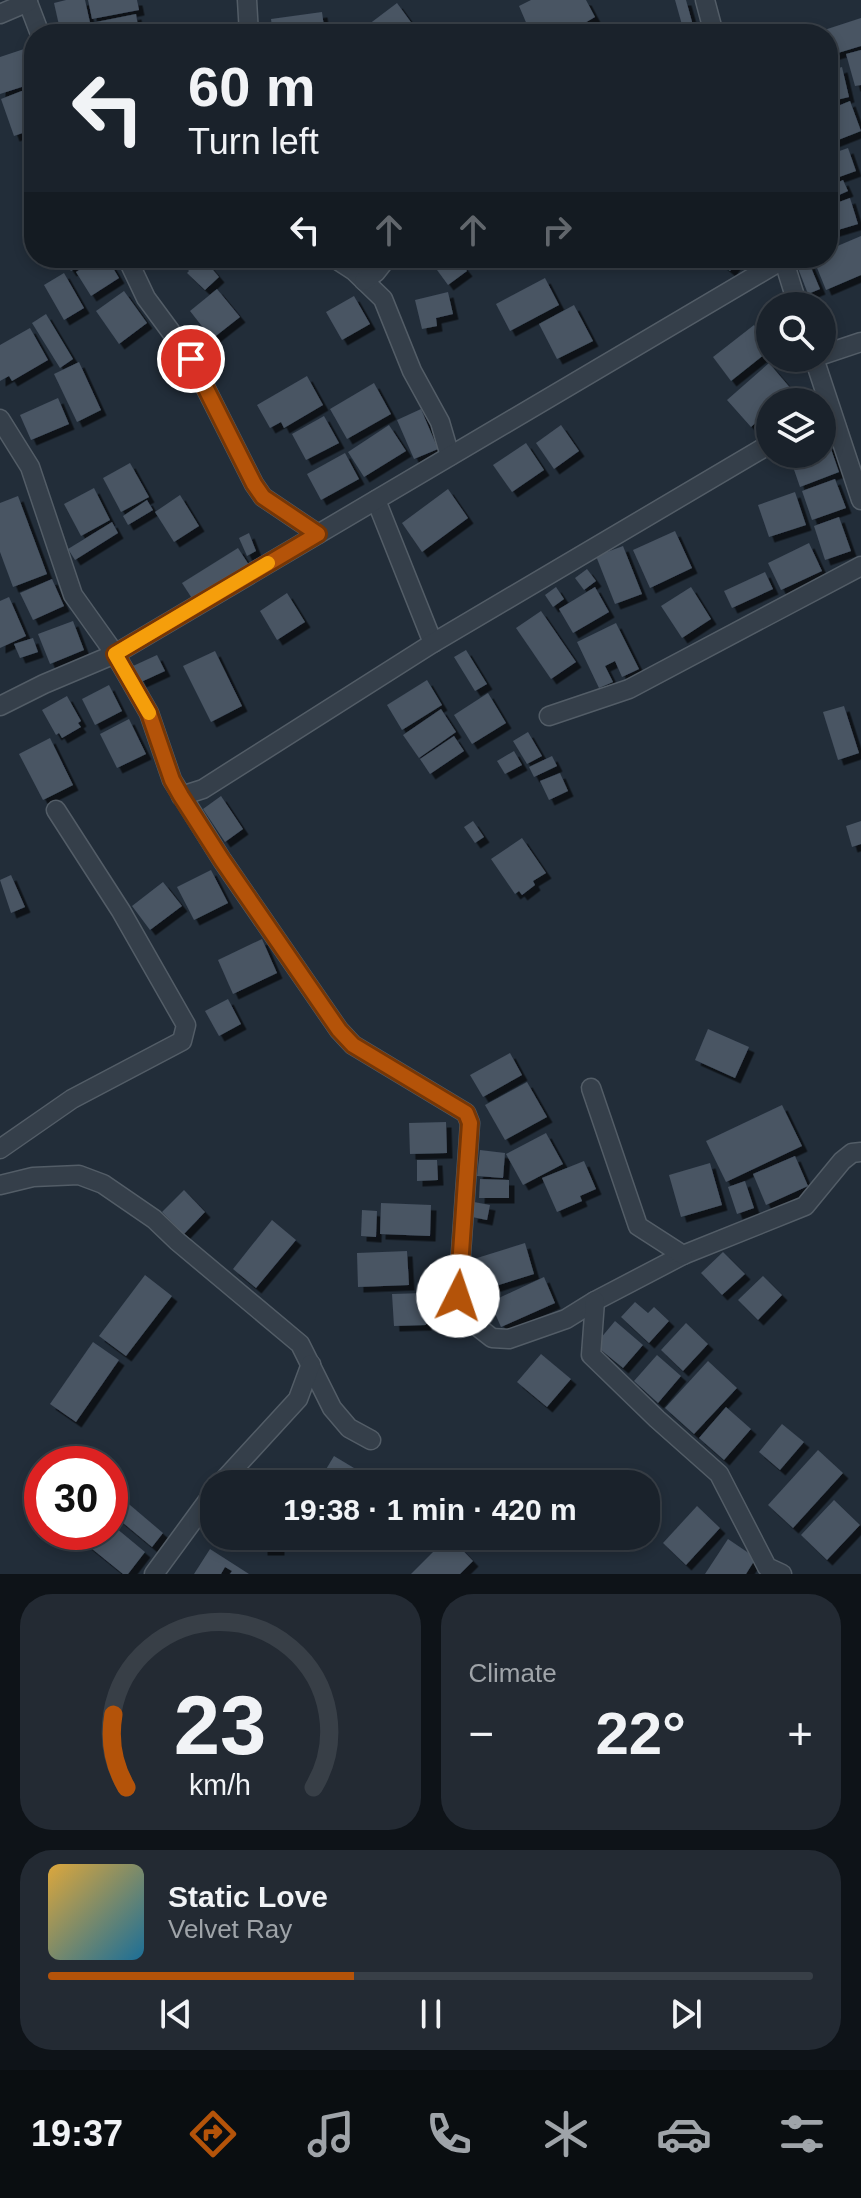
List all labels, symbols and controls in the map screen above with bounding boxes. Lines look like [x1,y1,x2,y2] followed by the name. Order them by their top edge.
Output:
[188,55,316,118] text: 60 m
[56,56,160,160] icon: left
[188,121,319,162] text: Turn left
[283,208,327,252] icon: left
[367,208,411,252] icon: ahead
[451,208,495,252] icon: ahead
[535,208,579,252] icon: right
[756,292,836,468] map controls
[756,292,836,372] button: search
[157,325,225,393] pin
[169,337,213,381] icon: arrive
[756,388,836,468] button: layers
[416,1254,500,1338] position arrow
[24,1446,128,1550] speed limit sign: 30
[283,1493,577,1526] text: 19:38 · 1 min · 420 m
[469,1658,557,1688] text: Climate
[174,1679,267,1772] text: 23
[595,1700,686,1767] text: 22°
[469,1709,494,1758] text: −
[787,1709,813,1758] text: +
[189,1769,251,1801] text: km/h
[168,1880,328,1913] text: Static Love
[168,1914,292,1944] text: Velvet Ray
[154,1992,198,2036] icon: previous
[409,1992,453,2036] icon: pause
[664,1992,708,2036] icon: next
[185,2106,241,2162] icon: directions
[303,2106,359,2162] icon: music
[421,2106,477,2162] icon: phone
[538,2106,594,2162] icon: climate
[656,2106,712,2162] icon: car
[774,2106,830,2162] icon: filters
[31,2113,123,2154] text: 19:37

